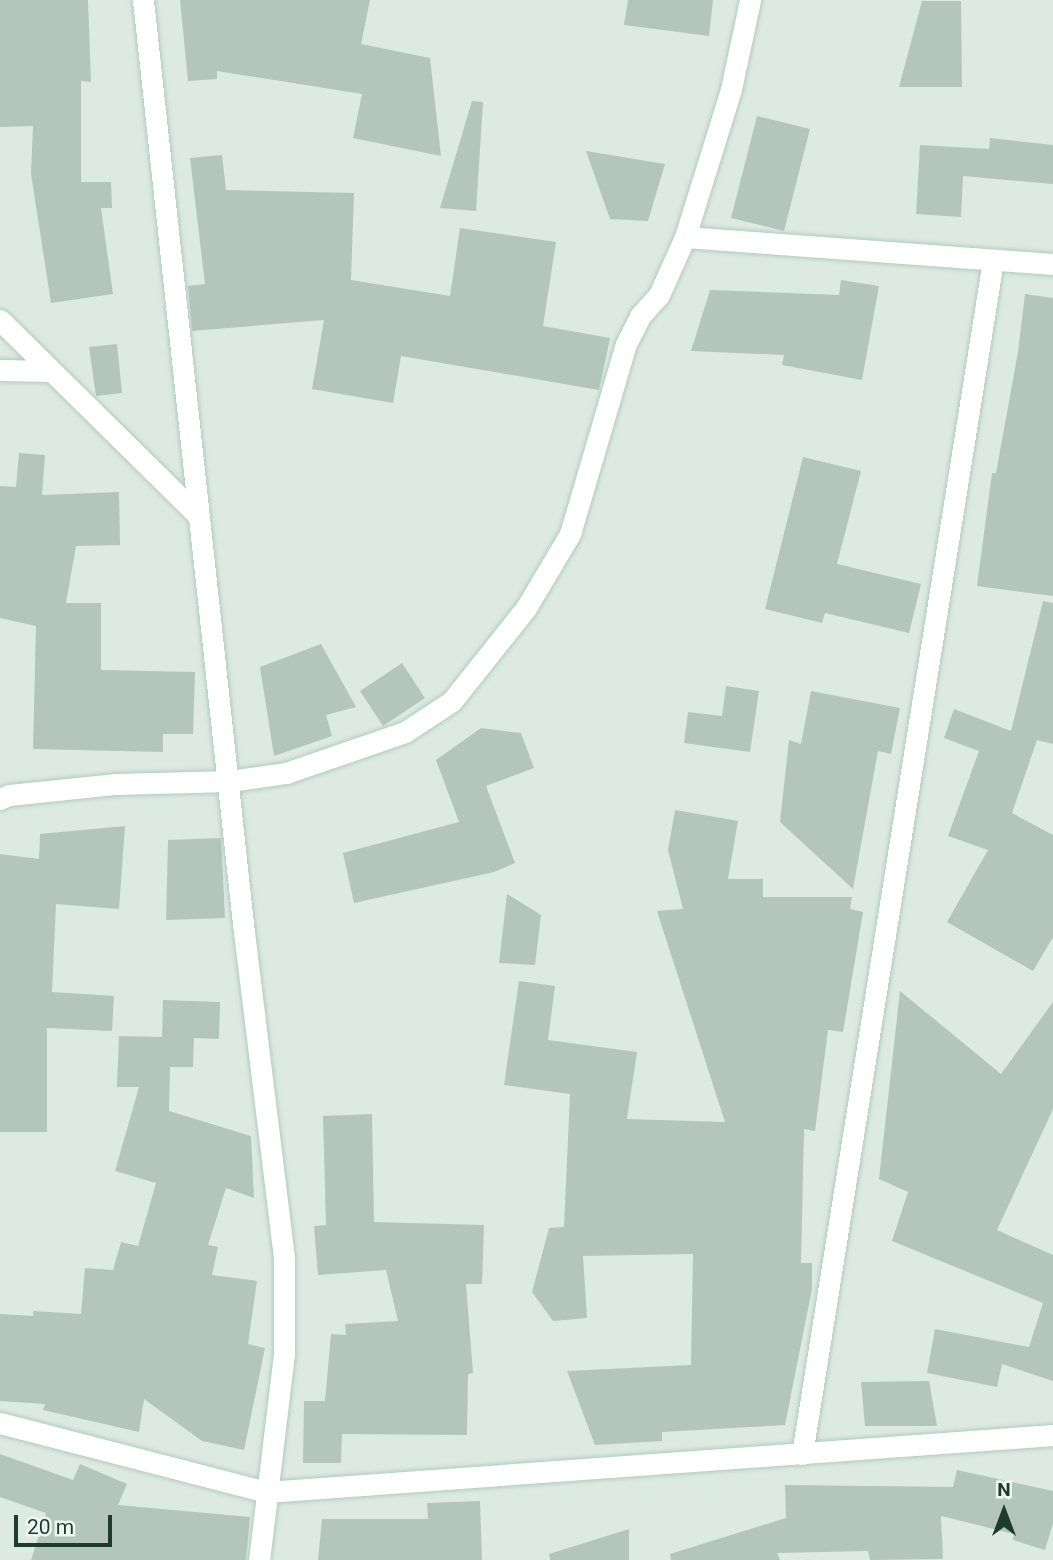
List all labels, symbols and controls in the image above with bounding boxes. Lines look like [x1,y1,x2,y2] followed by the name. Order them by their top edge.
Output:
[969,1476,1039,1546] north arrow
[997,1478,1011,1501] text: N
[18,1500,116,1544] scale bar
[27,1515,74,1539] text: 20 m

